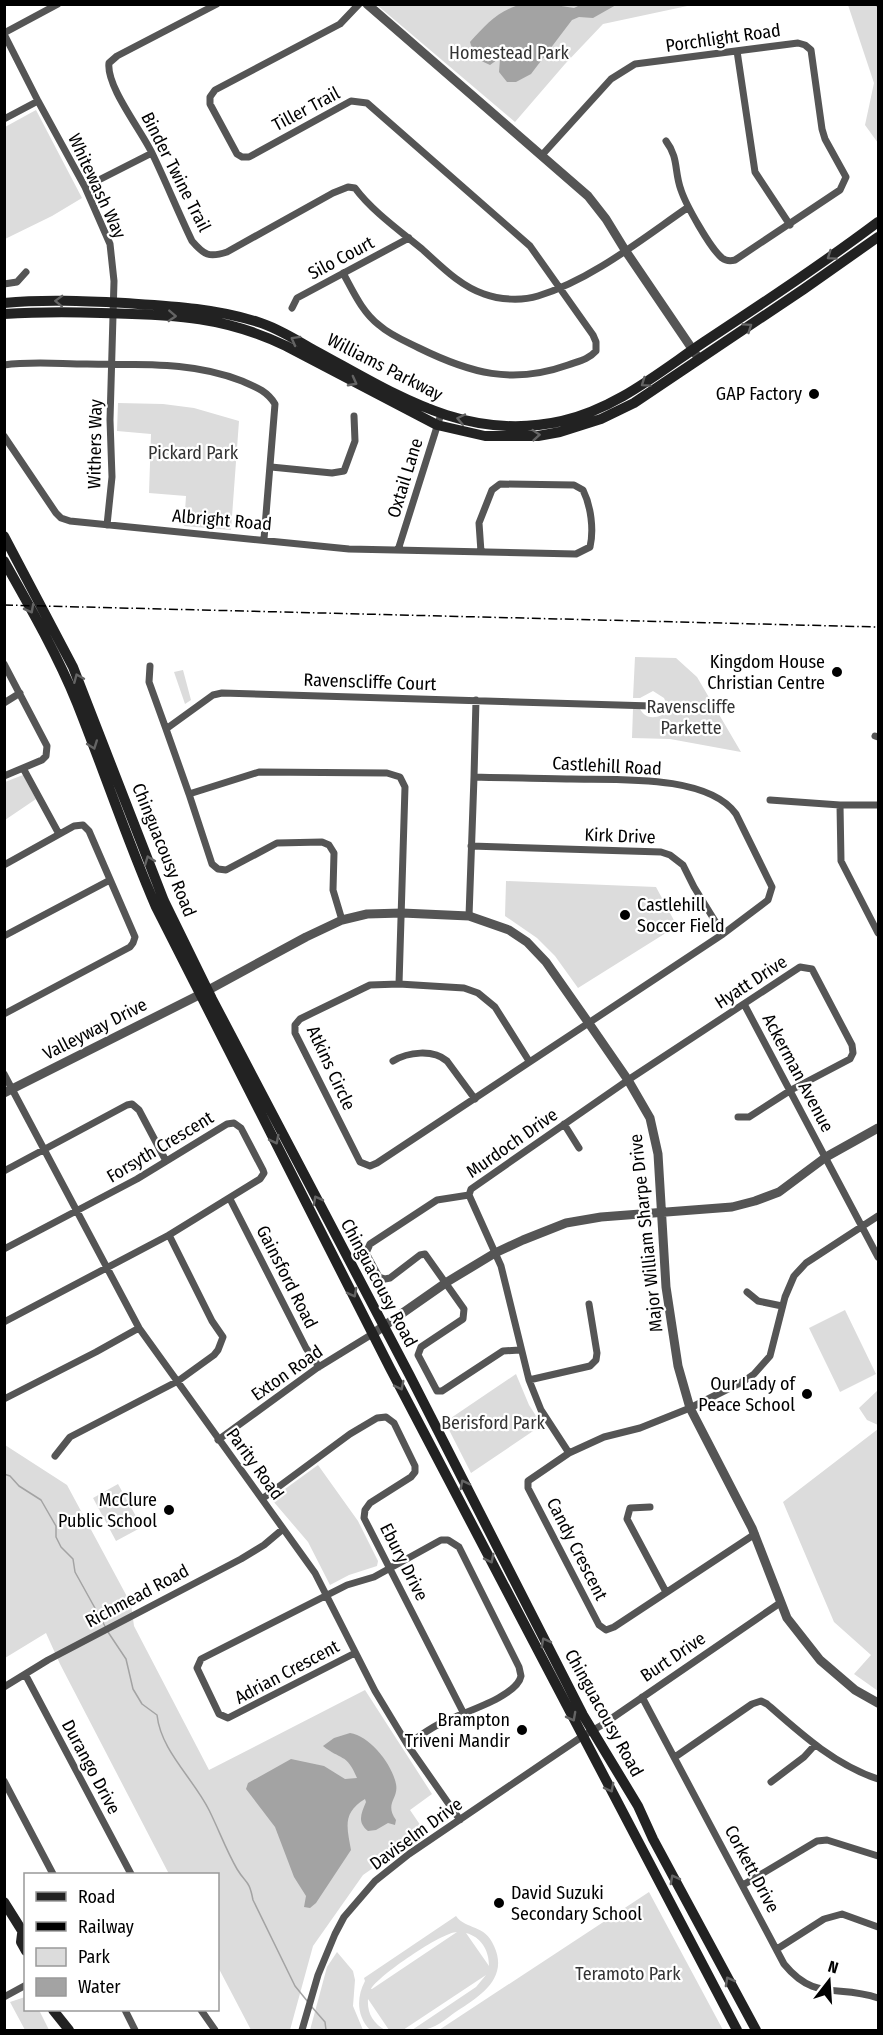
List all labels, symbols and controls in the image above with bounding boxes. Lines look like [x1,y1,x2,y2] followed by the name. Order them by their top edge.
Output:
[664,19,782,57] street label: Porchlight Road
[449,42,570,64] park label: Homestead Park
[268,82,344,136] street label: Tiller Trail
[136,109,216,236] street label: Binder Twine Trail
[63,130,131,242] street label: Whitewash Way
[304,231,378,285] street label: Silo Court
[827,249,838,260] one-way arrow
[55,294,64,307] one-way arrow
[167,309,176,322] one-way arrow
[741,323,752,334] one-way arrow
[324,328,446,406] street label: Williams Parkway
[291,336,302,347] one-way arrow
[346,375,357,386] one-way arrow
[640,376,651,387] one-way arrow
[716,383,802,405] place label: GAP Factory
[807,387,821,401] marker: GAP Factory
[83,399,107,489] street label: Withers Way
[456,414,466,427] one-way arrow
[532,429,541,442] one-way arrow
[382,435,428,520] street label: Oxtail Lane
[148,442,239,464] park label: Pickard Park
[171,505,273,535] street label: Albright Road
[23,603,34,613] one-way arrow
[707,651,825,694] place label: Kingdom House Christian Centre
[830,665,844,679] marker: Kingdom House Christian Centre
[303,669,437,695] street label: Ravenscliffe Court
[73,674,85,685] one-way arrow
[647,696,736,739] park label: Ravenscliffe Parkette
[85,740,98,750] one-way arrow
[552,752,662,780] street label: Castlehill Road
[127,780,201,920] street label: Chinguacousy Road
[584,824,656,848] street label: Kirk Drive
[143,855,156,866] one-way arrow
[637,894,725,937] place label: Castlehill Soccer Field
[618,908,632,922] marker: Castlehill Soccer Field
[711,950,791,1013] street label: Hyatt Drive
[39,993,151,1065] street label: Valleyway Drive
[758,1010,839,1136] street label: Ackerman Avenue
[302,1022,360,1114] street label: Atkins Circle
[462,1103,562,1183] street label: Murdoch Drive
[103,1106,217,1188] street label: Forsyth Crescent
[625,1133,667,1333] street label: Major William Sharpe Drive
[267,1134,279,1145] one-way arrow
[313,1196,325,1207] one-way arrow
[336,1215,422,1351] street label: Chinguacousy Road
[252,1222,322,1332] street label: Gainsford Road
[346,1287,357,1298] one-way arrow
[247,1340,327,1406] street label: Exton Road
[698,1373,796,1416] place label: Our Lady of Peace School
[393,1379,404,1390] one-way arrow
[800,1387,814,1401] marker: Our Lady of Peace School
[441,1412,545,1434] park label: Berisford Park
[222,1424,288,1504] street label: Parity Road
[460,1479,471,1490] one-way arrow
[58,1489,157,1532] place label: McClure Public School
[542,1494,612,1604] street label: Candy Crescent
[162,1503,176,1517] marker: McClure Public School
[375,1520,433,1605] street label: Ebury Drive
[482,1552,494,1563] one-way arrow
[81,1559,193,1633] street label: Richmead Road
[636,1627,710,1687] street label: Burt Drive
[231,1635,343,1709] street label: Adrian Crescent
[541,1637,552,1648] one-way arrow
[560,1645,648,1781] street label: Chinguacousy Road
[405,1709,511,1752] place label: Brampton Triveni Mandir
[565,1710,576,1721] one-way arrow
[57,1716,125,1818] street label: Durango Drive
[515,1723,529,1737] marker: Brampton Triveni Mandir
[602,1781,614,1792] one-way arrow
[365,1793,467,1875] street label: Daviselm Drive
[720,1822,784,1917] street label: Corkett Drive
[24,1873,219,2011] legend
[670,1875,681,1885] one-way arrow
[511,1882,642,1925] place label: David Suzuki Secondary School
[78,1886,115,1908] text: Road
[492,1896,506,1910] marker: David Suzuki Secondary School
[78,1916,134,1938] text: Railway
[78,1946,111,1968] text: Park
[799,1951,859,2011] north arrow
[826,1957,841,1978] text: N
[575,1963,681,1985] park label: Teramoto Park
[78,1976,121,1998] text: Water
[725,1976,736,1987] one-way arrow

